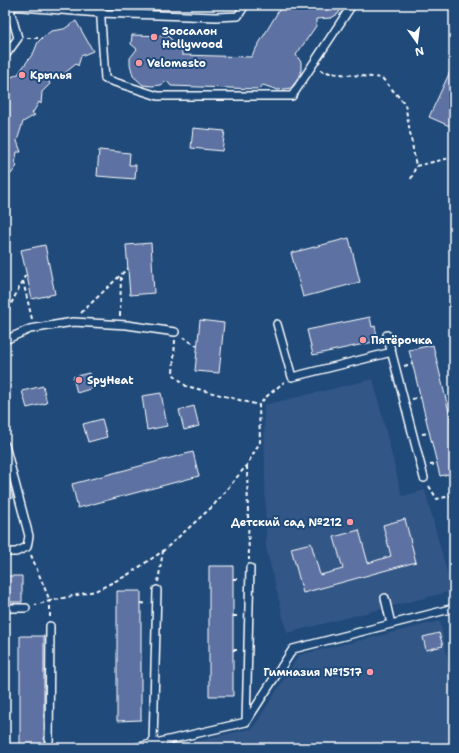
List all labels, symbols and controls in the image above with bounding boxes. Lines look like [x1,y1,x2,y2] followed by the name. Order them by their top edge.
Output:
[397,22,437,62] north arrow
[162,24,223,52] place label: Зоосалон Hollywood
[149,32,159,42] marker: Зоосалон Hollywood
[413,43,425,60] text: N
[147,56,206,71] place label: Velomesto
[134,58,144,68] marker: Velomesto
[30,68,73,83] place label: Крылья
[17,70,27,80] marker: Крылья
[371,333,433,348] place label: Пятёрочка
[358,335,368,345] marker: Пятёрочка
[87,373,134,388] place label: SpyHeat
[74,375,84,385] marker: SpyHeat
[231,515,342,530] place label: Детский сад №212
[345,517,355,527] marker: Детский сад №212
[264,665,362,680] place label: Гимназия №1517
[365,667,375,677] marker: Гимназия №1517

